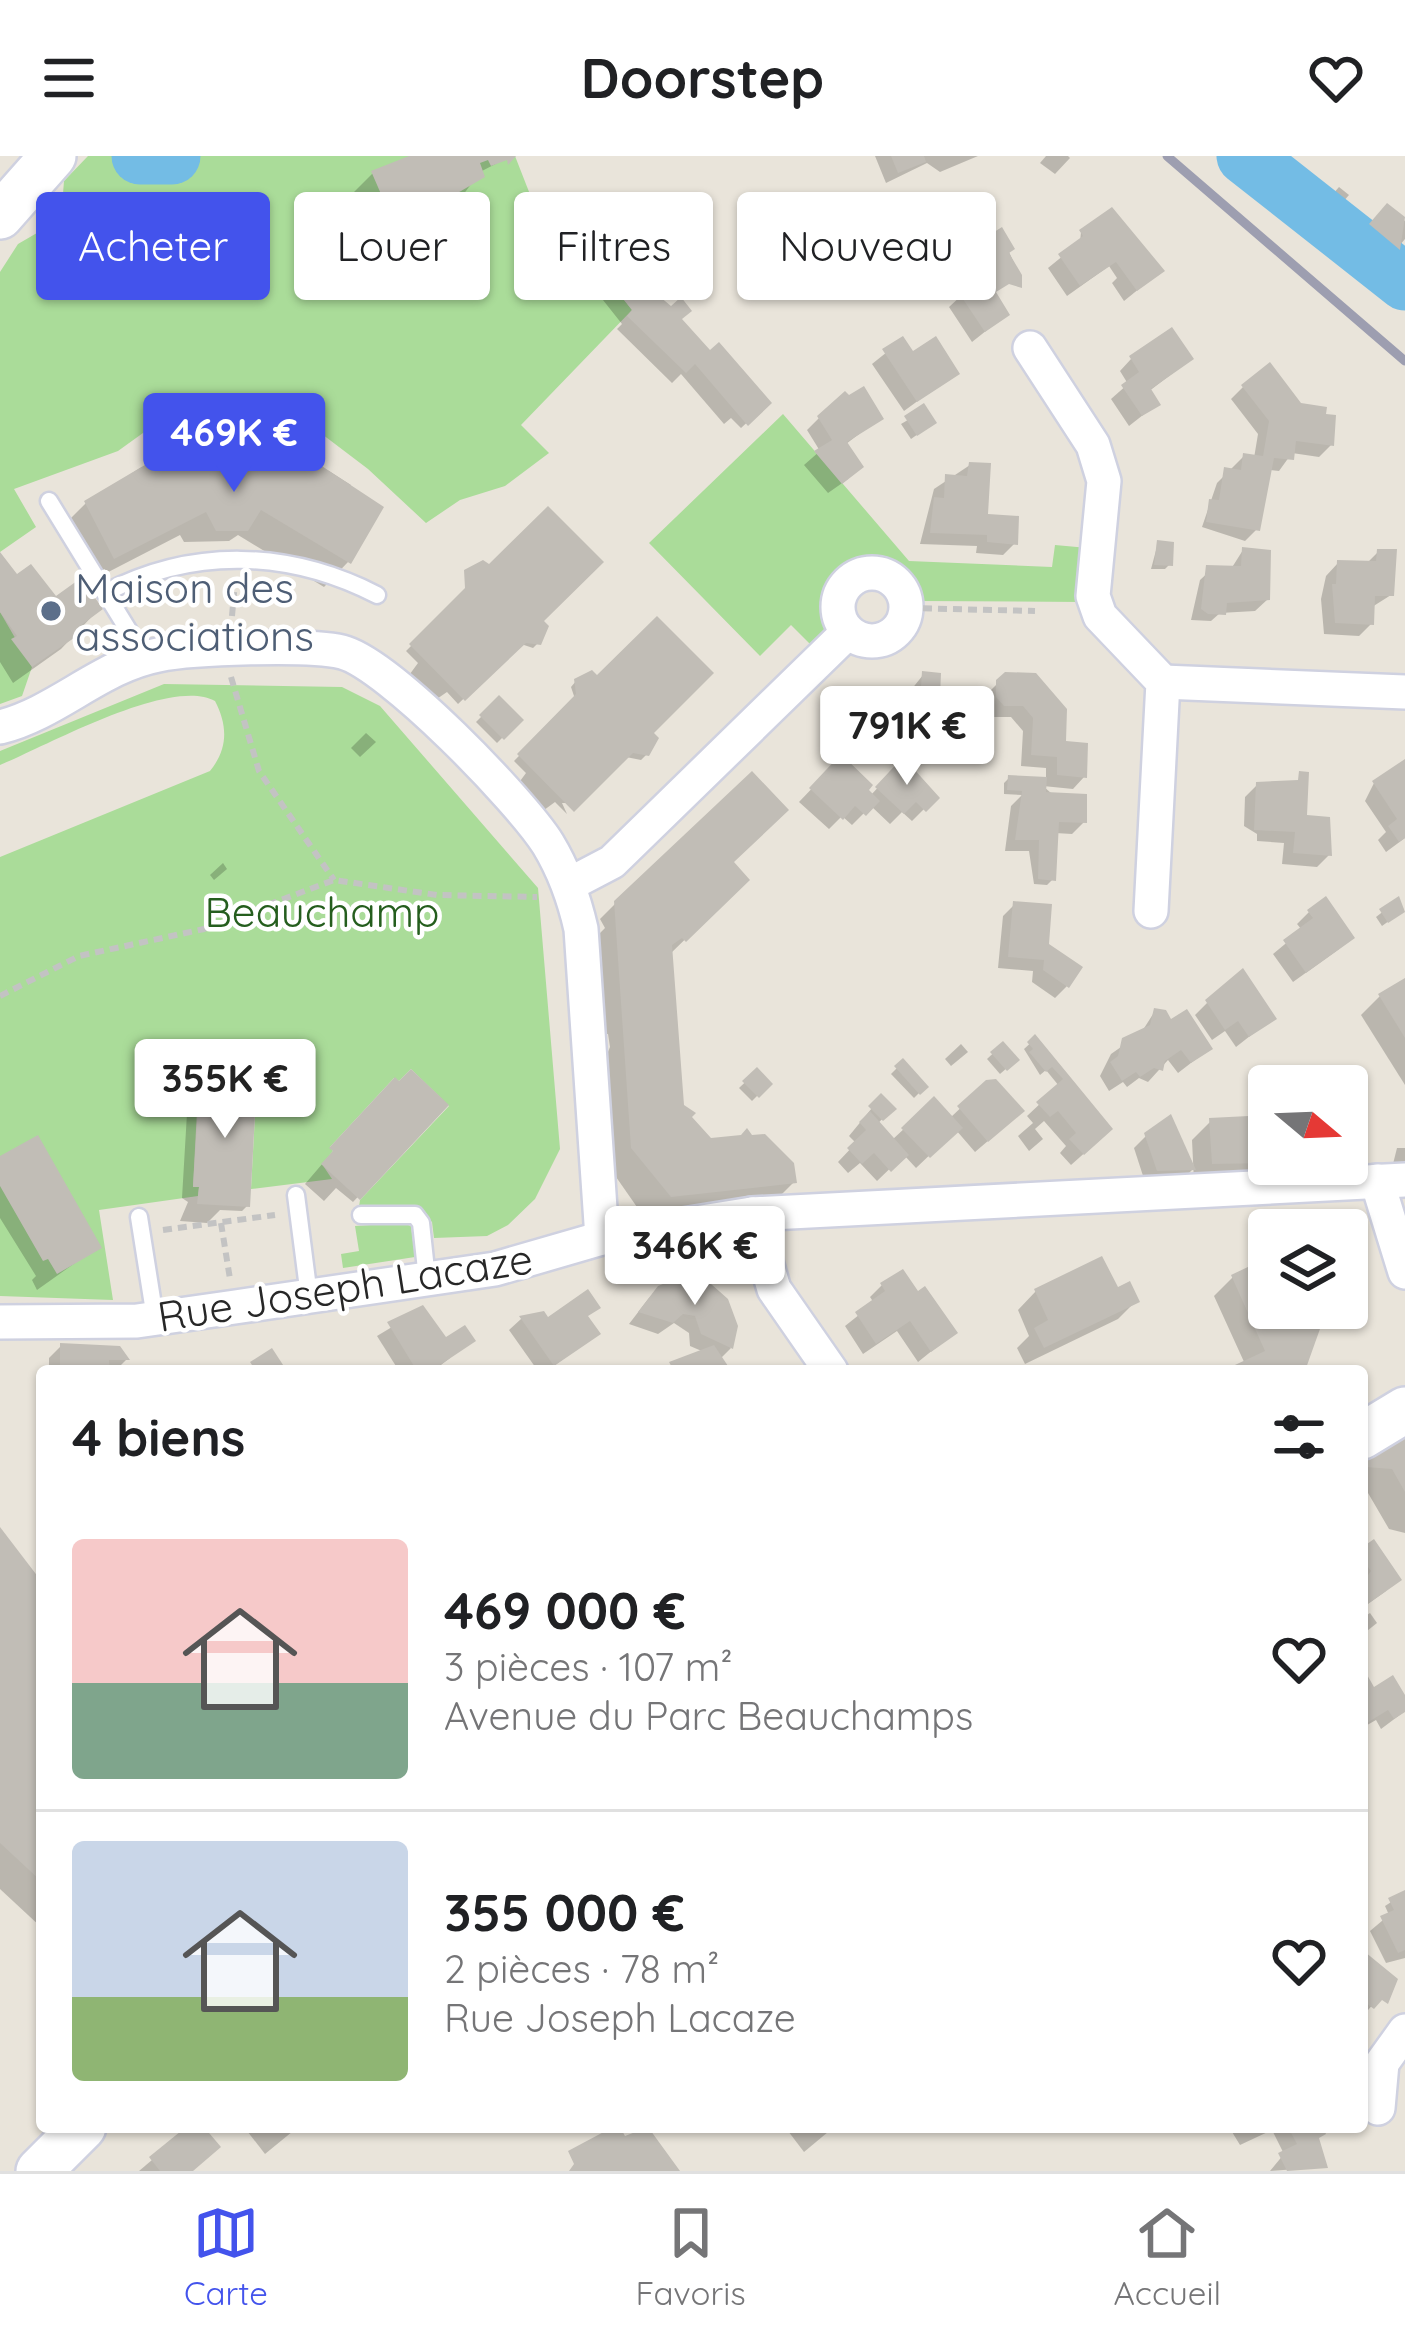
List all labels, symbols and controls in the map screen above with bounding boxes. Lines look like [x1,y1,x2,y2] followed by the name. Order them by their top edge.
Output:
[581,44,824,112] text: Doorstep
[36,45,102,111] icon: menu
[1303,45,1369,111] icon: heart
[36,192,270,300] chip: Acheter
[294,192,490,300] chip: Louer
[514,192,713,300] chip: Filtres
[737,192,996,300] chip: Nouveau
[136,393,332,495] pin: 469K €
[170,407,298,456] text: 469K €
[75,561,314,662] place label: Maison des associations
[38,598,64,624] marker: Maison des associations
[809,686,1005,788] pin: 791K €
[847,700,967,749] text: 791K €
[205,885,439,938] park label: Beauchamp
[127,1039,323,1141] pin: 355K €
[162,1053,288,1102] text: 355K €
[1248,1065,1368,1185] north arrow
[1248,1065,1368,1329] map controls
[597,1206,793,1308] pin: 346K €
[1248,1209,1368,1329] button: layers
[632,1220,758,1269] text: 346K €
[154,1231,536,1343] street label: Rue Joseph Lacaze
[1266,1404,1332,1470] icon: filters
[72,1405,245,1469] text: 4 biens
[444,1578,686,1642] text: 469 000 €
[168,1587,312,1731] icon: home
[1266,1626,1332,1692] icon: heart
[444,1642,733,1691] text: 3 pièces · 107 m²
[444,1691,973,1740] text: Avenue du Parc Beauchamps
[444,1880,685,1944] text: 355 000 €
[168,1889,312,2033] icon: home
[1266,1928,1332,1994] icon: heart
[444,1944,719,1993] text: 2 pièces · 78 m²
[444,1993,796,2042] text: Rue Joseph Lacaze
[184,2200,268,2313] tab: Carte
[636,2200,746,2313] tab: Favoris
[1113,2200,1221,2313] tab: Accueil

